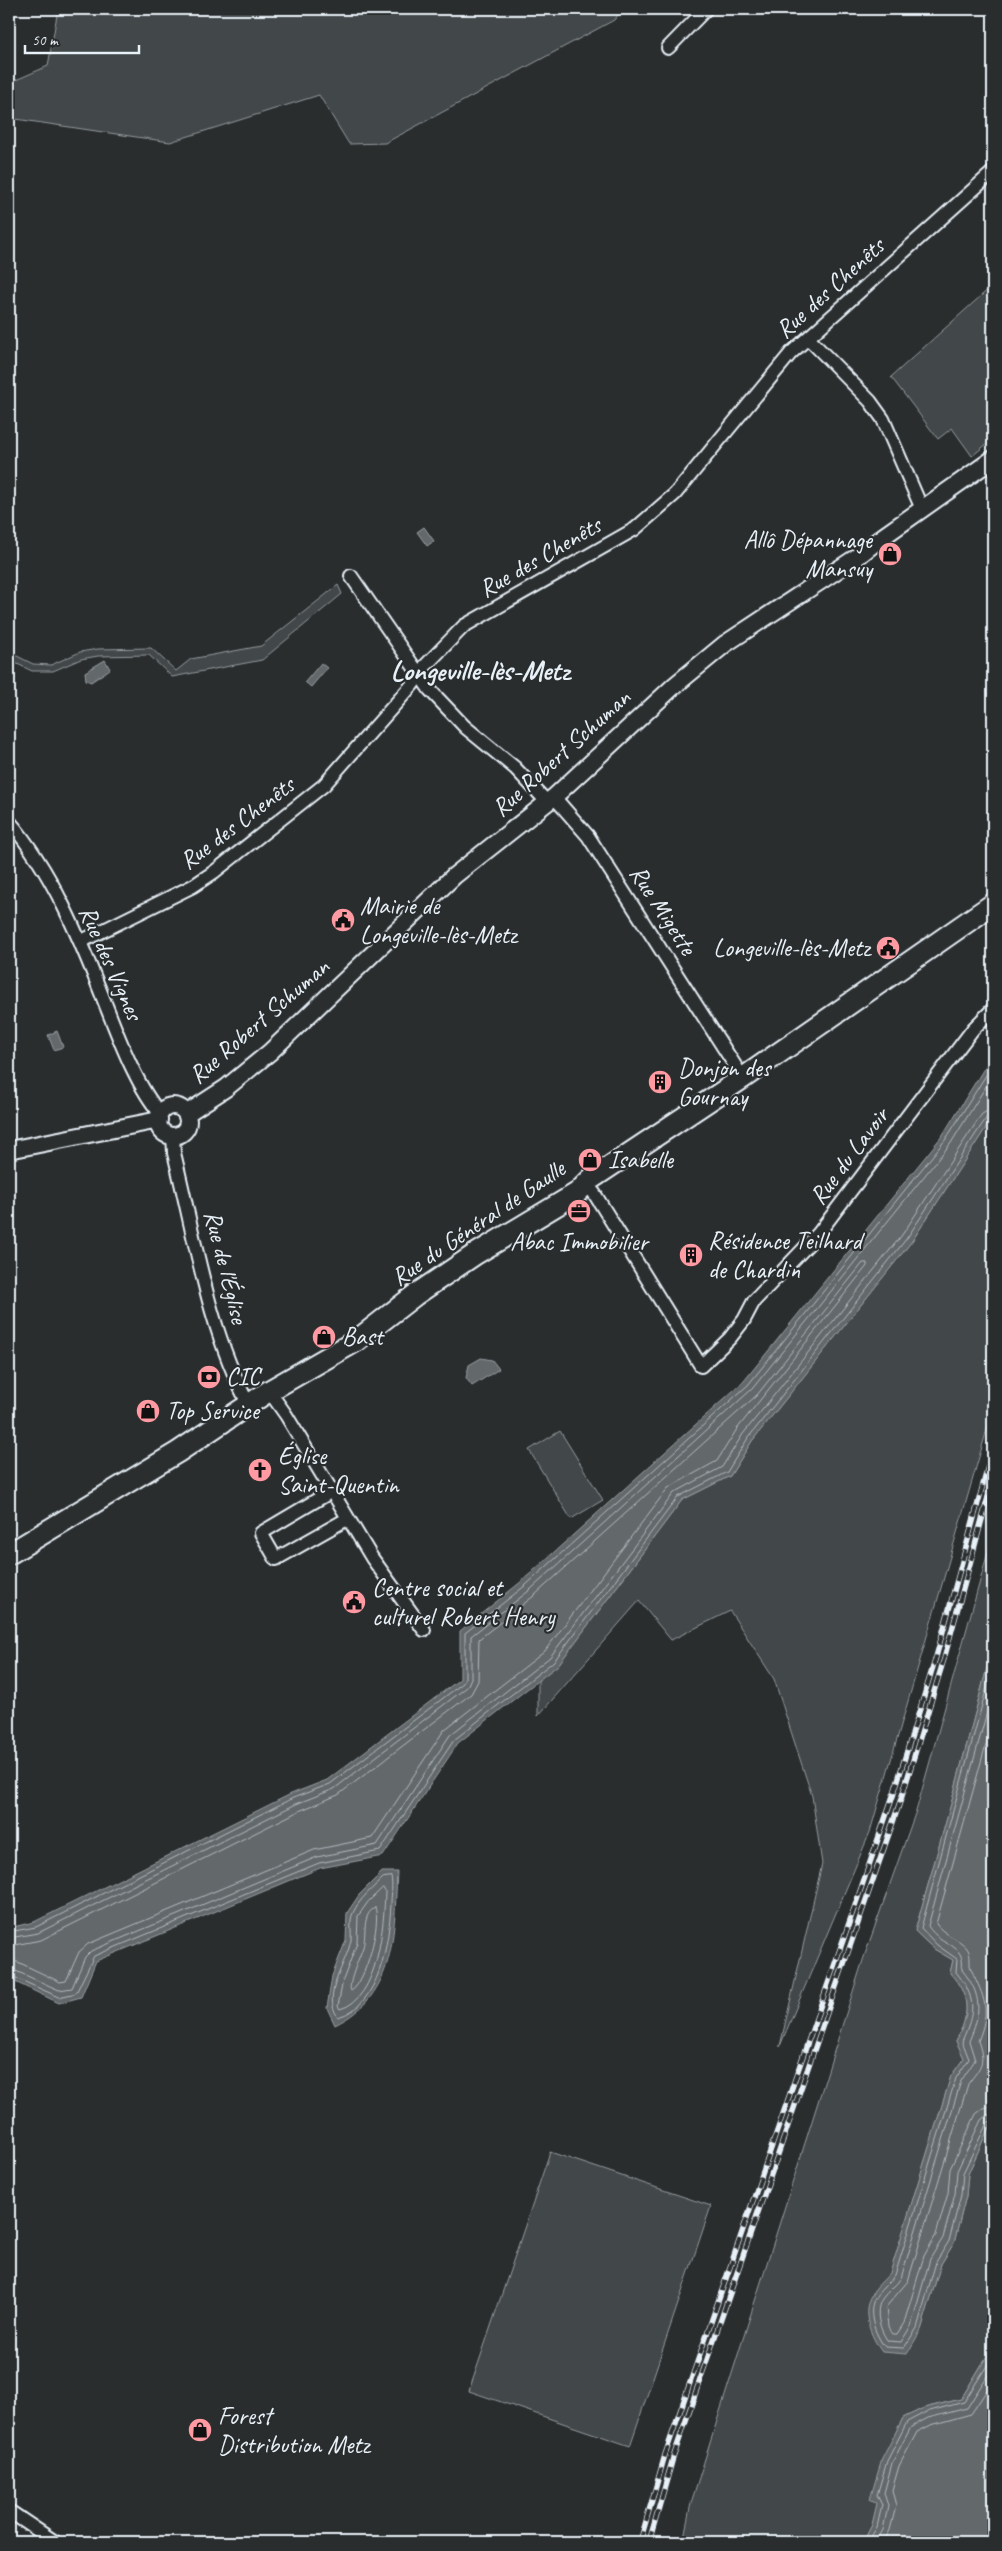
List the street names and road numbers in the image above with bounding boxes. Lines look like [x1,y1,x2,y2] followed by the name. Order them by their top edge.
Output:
[769,229,893,345] street label: Rue des Chenêts
[473,508,609,605] street label: Rue des Chenêts
[485,682,638,824] street label: Rue Robert Schuman
[173,768,303,877] street label: Rue des Chenêts
[622,859,705,962] street label: Rue Migette
[72,901,151,1028] street label: Rue des Vignes
[182,951,337,1091] street label: Rue Robert Schuman
[802,1099,897,1211] street label: Rue du Lavoir
[385,1152,573,1293] street label: Rue du Général de Gaulle
[197,1207,256,1329] street label: Rue de l'Église

